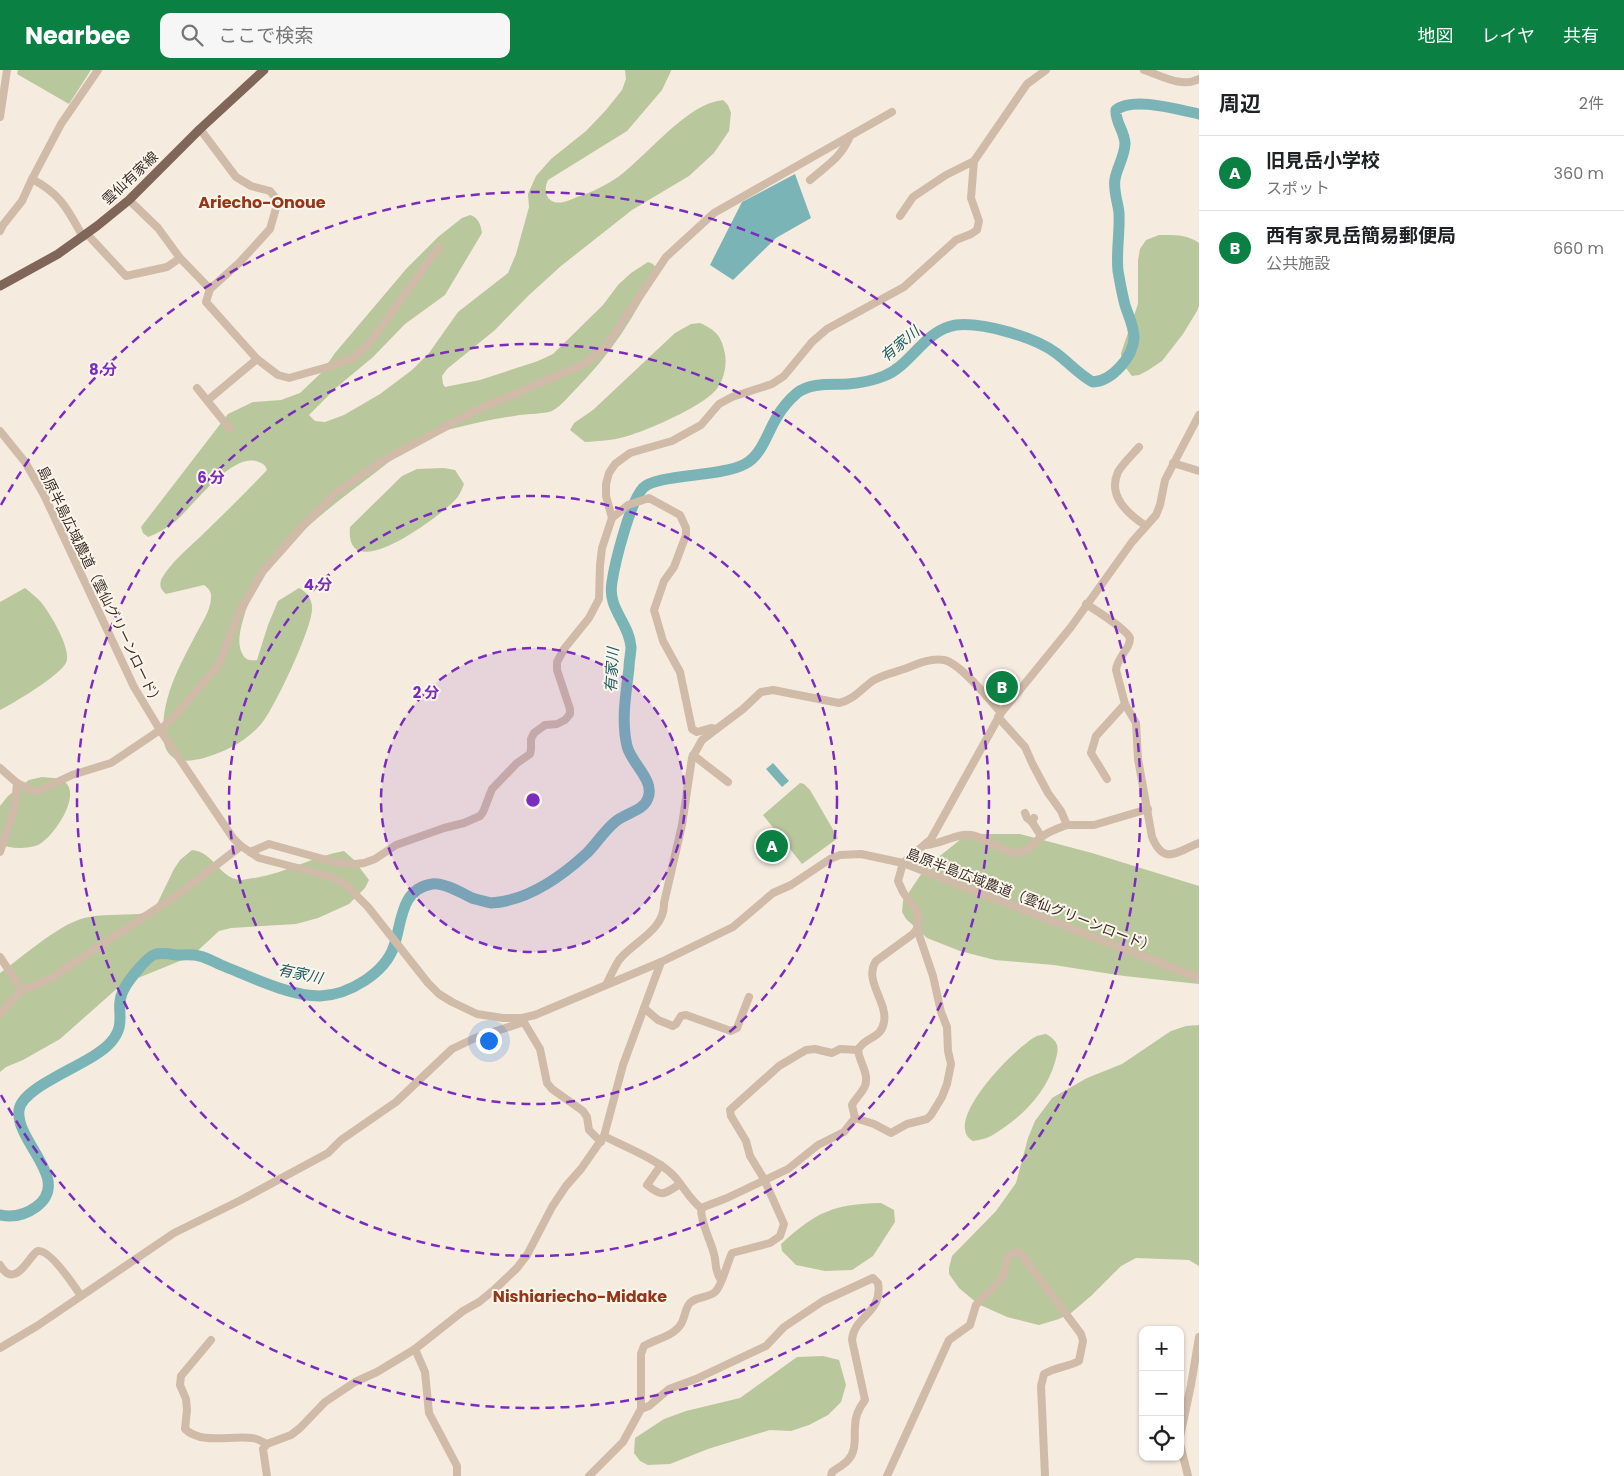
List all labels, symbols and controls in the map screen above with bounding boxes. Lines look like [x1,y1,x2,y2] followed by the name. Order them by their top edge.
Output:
[160,13,510,58] search box
[25,19,130,52] text: Nearbee
[178,21,206,49] icon: search
[218,22,313,49] text: ここで検索
[1418,23,1454,48] text: 地図
[1482,23,1535,48] text: レイヤ
[1563,23,1599,48] text: 共有
[1219,89,1261,118] text: 周辺
[1579,92,1604,115] text: 2件
[98,147,162,209] street label: 雲仙有家線
[1266,147,1380,174] text: 旧見岳小学校
[1229,162,1241,185] text: A
[1554,162,1604,185] text: 360 m
[1266,177,1330,200] text: スポット
[198,191,326,214] district label: Ariecho-Onoue
[1266,222,1456,249] text: 西有家見岳簡易郵便局
[1230,237,1240,260] text: B
[1553,237,1604,260] text: 660 m
[1266,252,1330,275] text: 公共施設
[876,320,925,366] water label: 有家川
[89,359,117,380] text: 8 分
[33,462,167,710] street label: 島原半島広域農道（雲仙グリーンロード）
[197,467,225,488] text: 6 分
[304,574,332,595] text: 4 分
[600,645,623,693] water label: 有家川
[986,668,1018,706] pin: B
[413,682,439,703] text: 2 分
[524,791,542,809] centre of rings
[756,827,788,865] pin: A
[904,843,1158,957] street label: 島原半島広域農道（雲仙グリーンロード）
[276,959,326,989] water label: 有家川
[476,1028,502,1054] your location
[493,1285,667,1308] district label: Nishiariecho-Midake
[1139,1326,1184,1461] map controls
[1139,1326,1184,1371] button: +
[1139,1371,1184,1416] button: −
[1139,1416,1184,1461] button: locate

